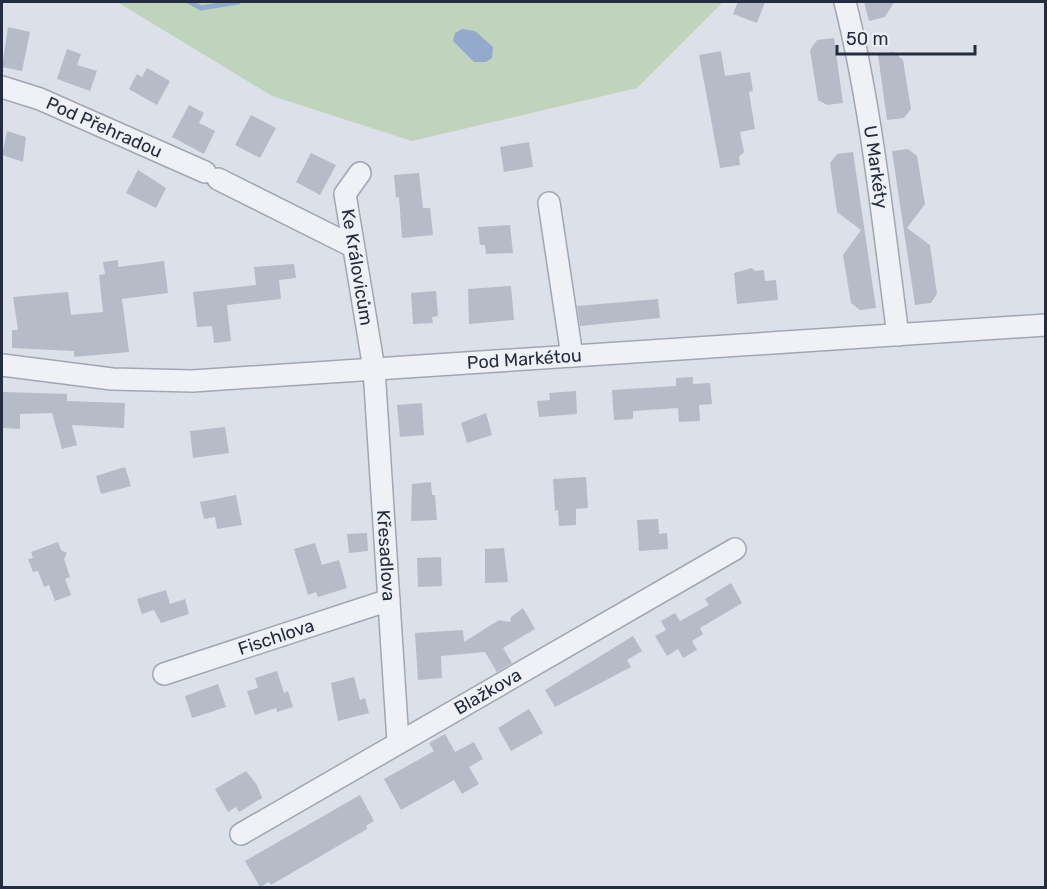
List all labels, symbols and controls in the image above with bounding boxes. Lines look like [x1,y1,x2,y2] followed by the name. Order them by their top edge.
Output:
[837,18,975,56] scale bar
[846,28,889,50] text: 50 m
[43,92,166,163] street label: Pod Přehradou
[859,124,893,210] street label: U Markéty
[337,207,378,327] street label: Ke Královicům
[466,344,583,374] street label: Pod Markétou
[372,509,400,602] street label: Křesadlova
[235,614,317,660] street label: Fischlova
[450,664,525,720] street label: Blažkova

